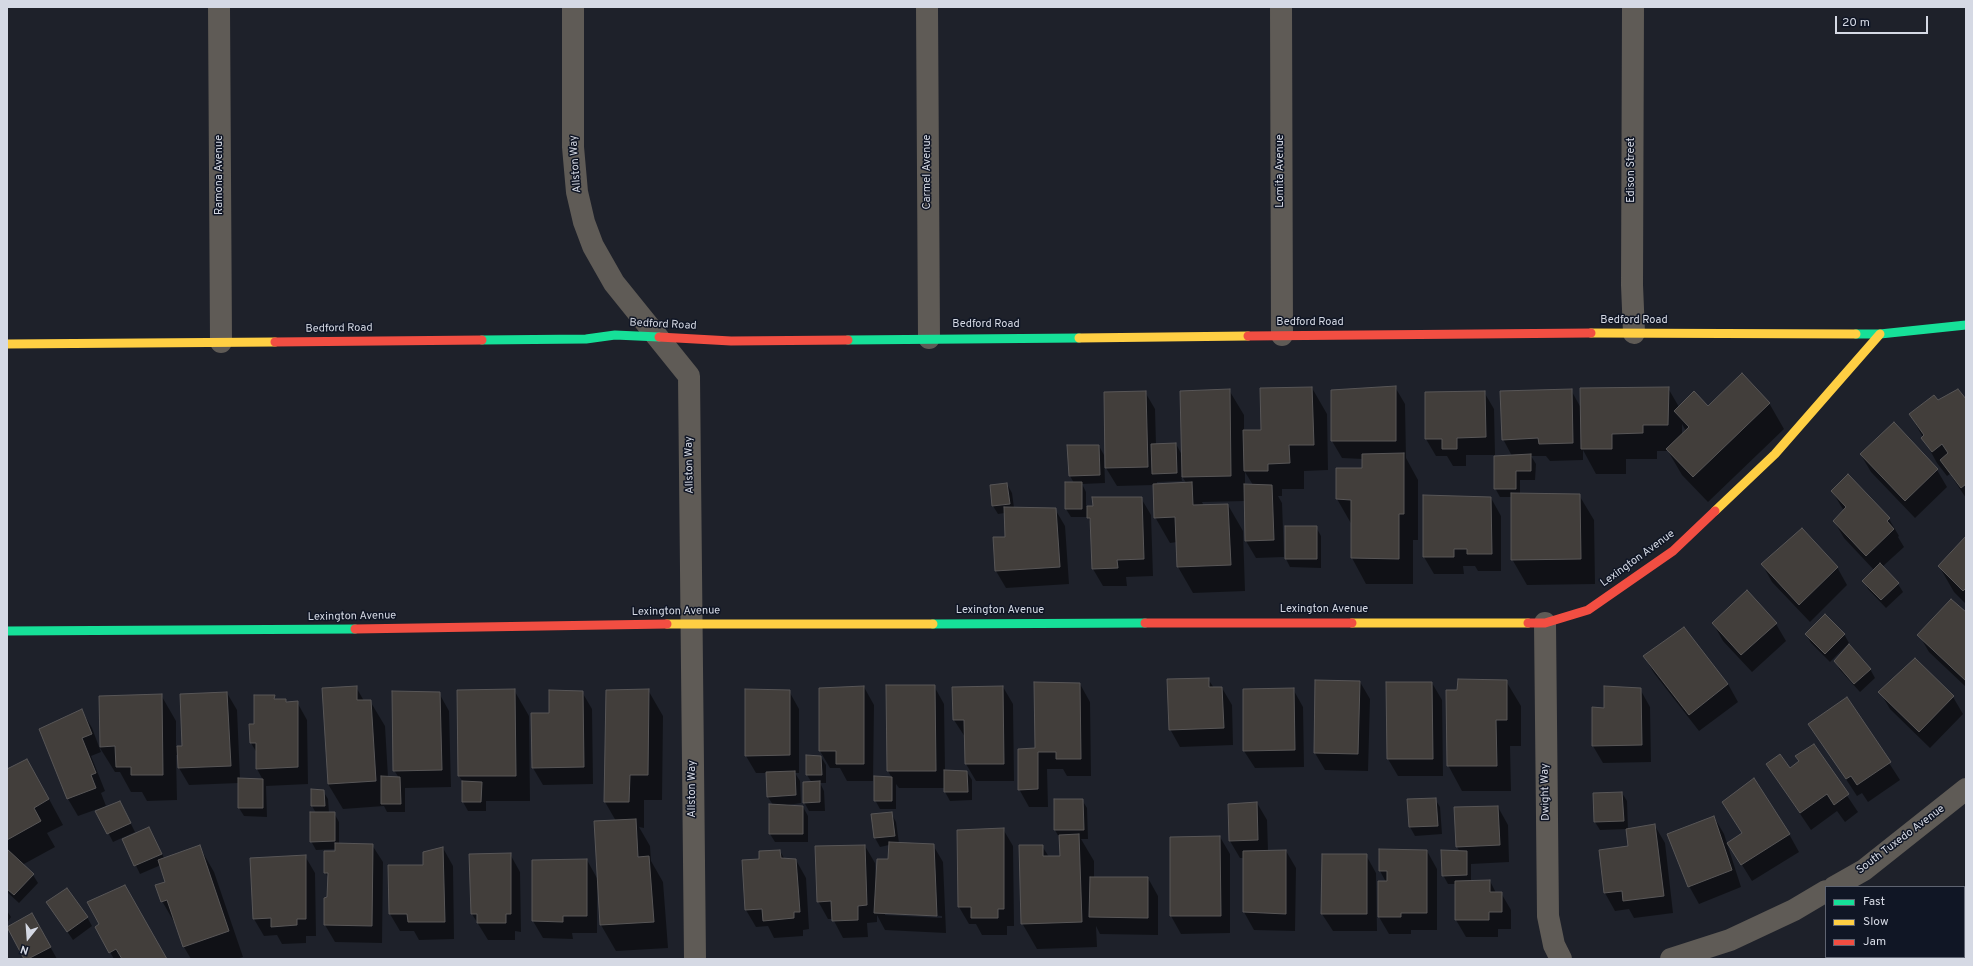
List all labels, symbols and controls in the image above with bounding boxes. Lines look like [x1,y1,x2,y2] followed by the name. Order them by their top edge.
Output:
[1837,8,1930,34] scale bar
[1842,15,1870,31] text: 20 m
[1274,134,1288,208] street label: Lomita Avenue
[213,135,227,215] street label: Ramona Avenue
[567,135,585,193] street label: Allston Way
[921,135,935,209] street label: Carmel Avenue
[1625,137,1639,203] street label: Edison Street
[1600,314,1668,328] street label: Bedford Road
[1276,316,1344,330] street label: Bedford Road
[629,317,697,333] street label: Bedford Road
[952,318,1020,332] street label: Bedford Road
[305,322,373,336] street label: Bedford Road
[683,436,697,494] street label: Allston Way
[1598,528,1678,590] street label: Lexington Avenue
[1280,603,1368,617] street label: Lexington Avenue
[956,604,1044,618] street label: Lexington Avenue
[632,605,720,619] street label: Lexington Avenue
[308,610,396,624] street label: Lexington Avenue
[686,760,700,818] street label: Allston Way
[1539,763,1553,821] street label: Dwight Way
[1854,803,1948,877] street label: South Tuxedo Avenue
[1825,886,1965,958] legend
[1863,894,1885,910] text: Fast
[1863,914,1889,930] text: Slow
[8,918,48,958] north arrow
[1863,934,1886,950] text: Jam
[19,942,30,957] text: N

